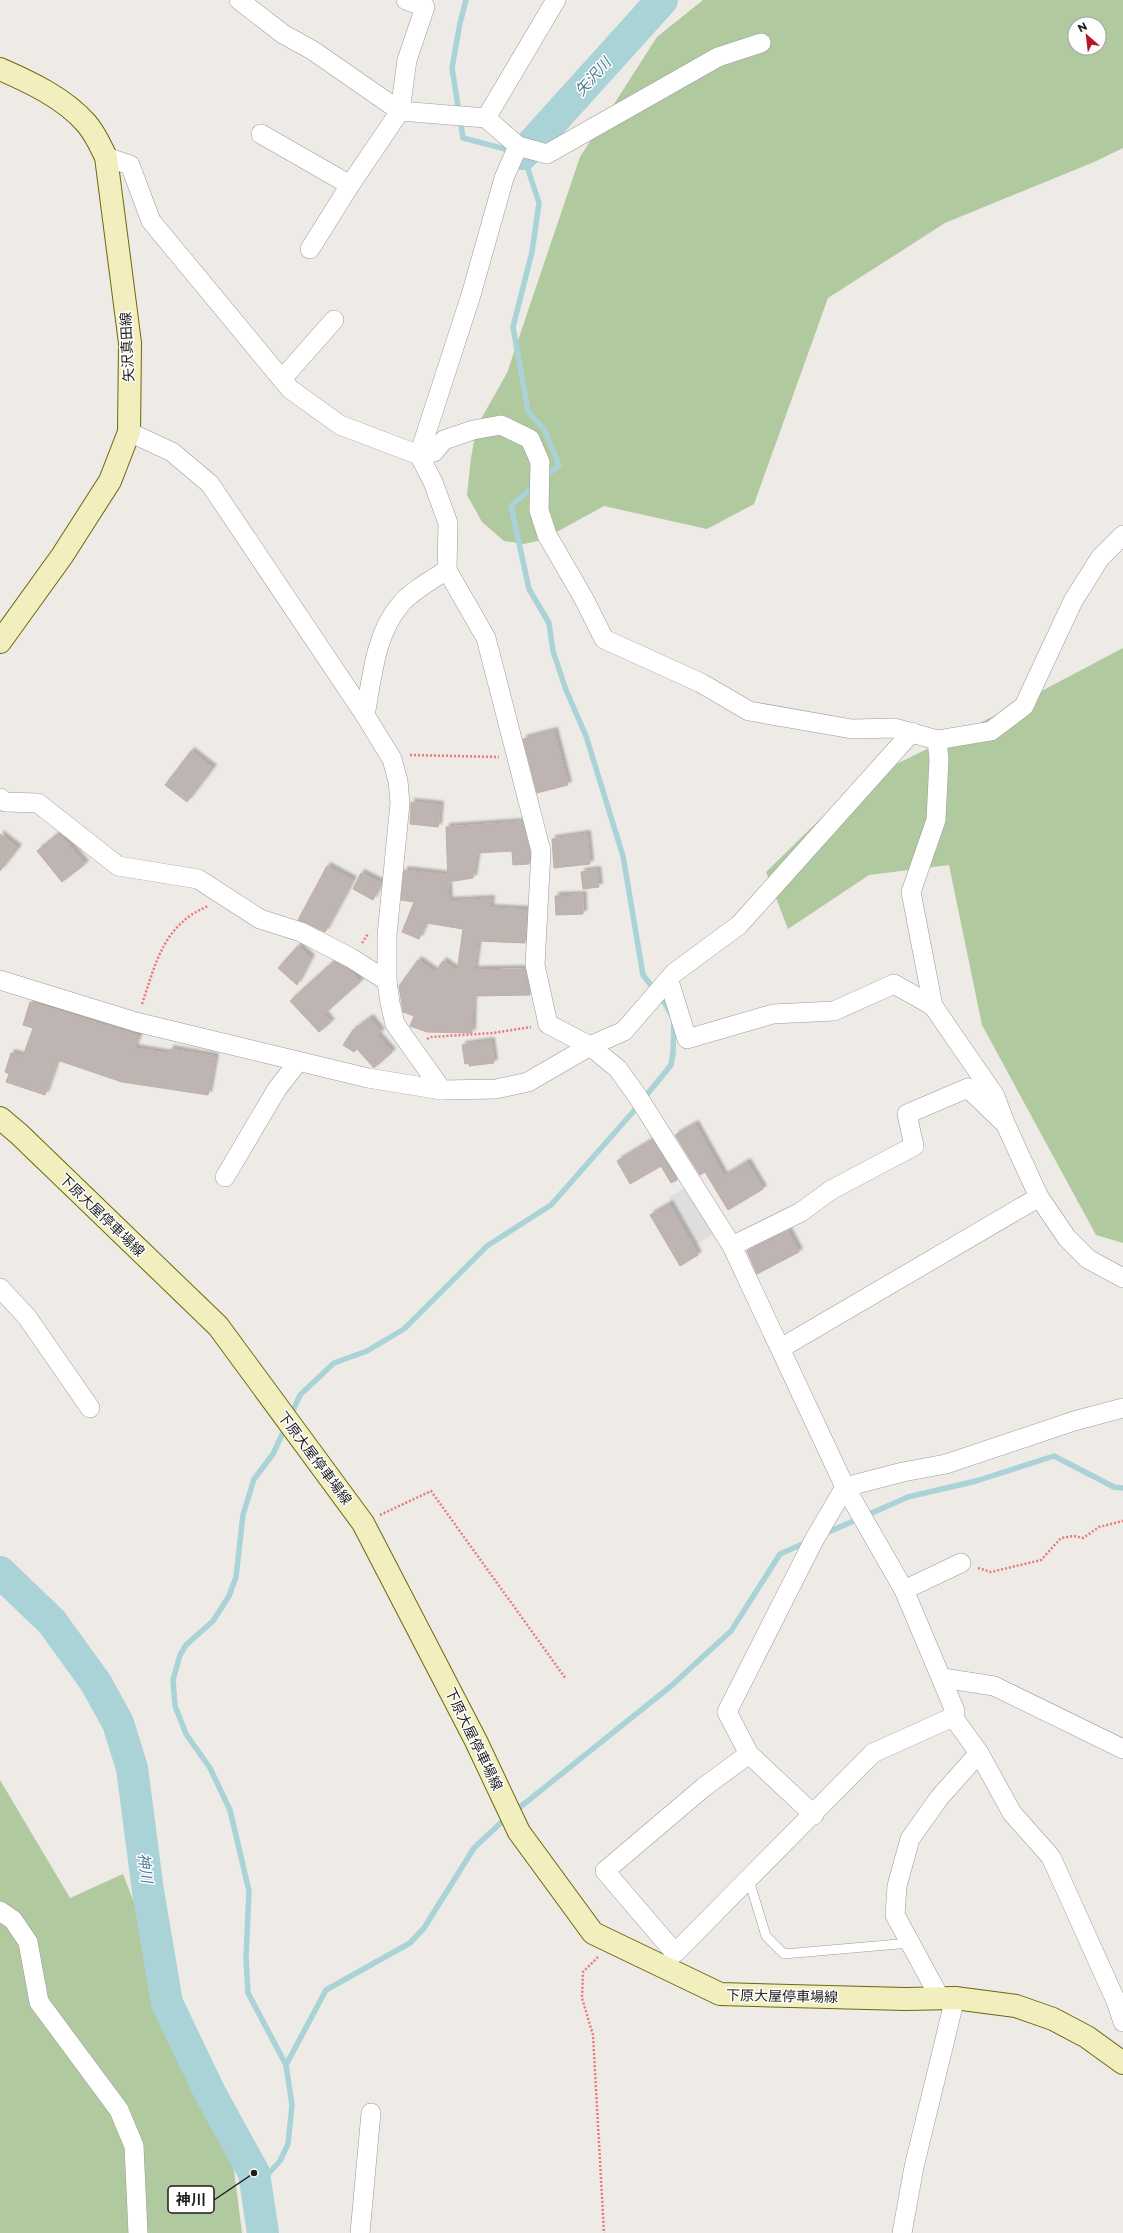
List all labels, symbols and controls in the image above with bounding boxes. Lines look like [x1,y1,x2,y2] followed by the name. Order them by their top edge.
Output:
[1067,16,1107,56] north arrow
[1075,19,1090,35] text: N
[571,52,616,100] water label: 矢沢川
[116,312,138,382] street label: 矢沢真田線
[55,1170,149,1260] street label: 下原大屋停車場線
[274,1408,356,1508] street label: 下原大屋停車場線
[441,1685,507,1793] street label: 下原大屋停車場線
[134,1852,157,1886] water label: 神川
[726,1986,838,2006] street label: 下原大屋停車場線
[168,2186,214,2213] callout: 神川
[175,2190,206,2209] text: 神川

